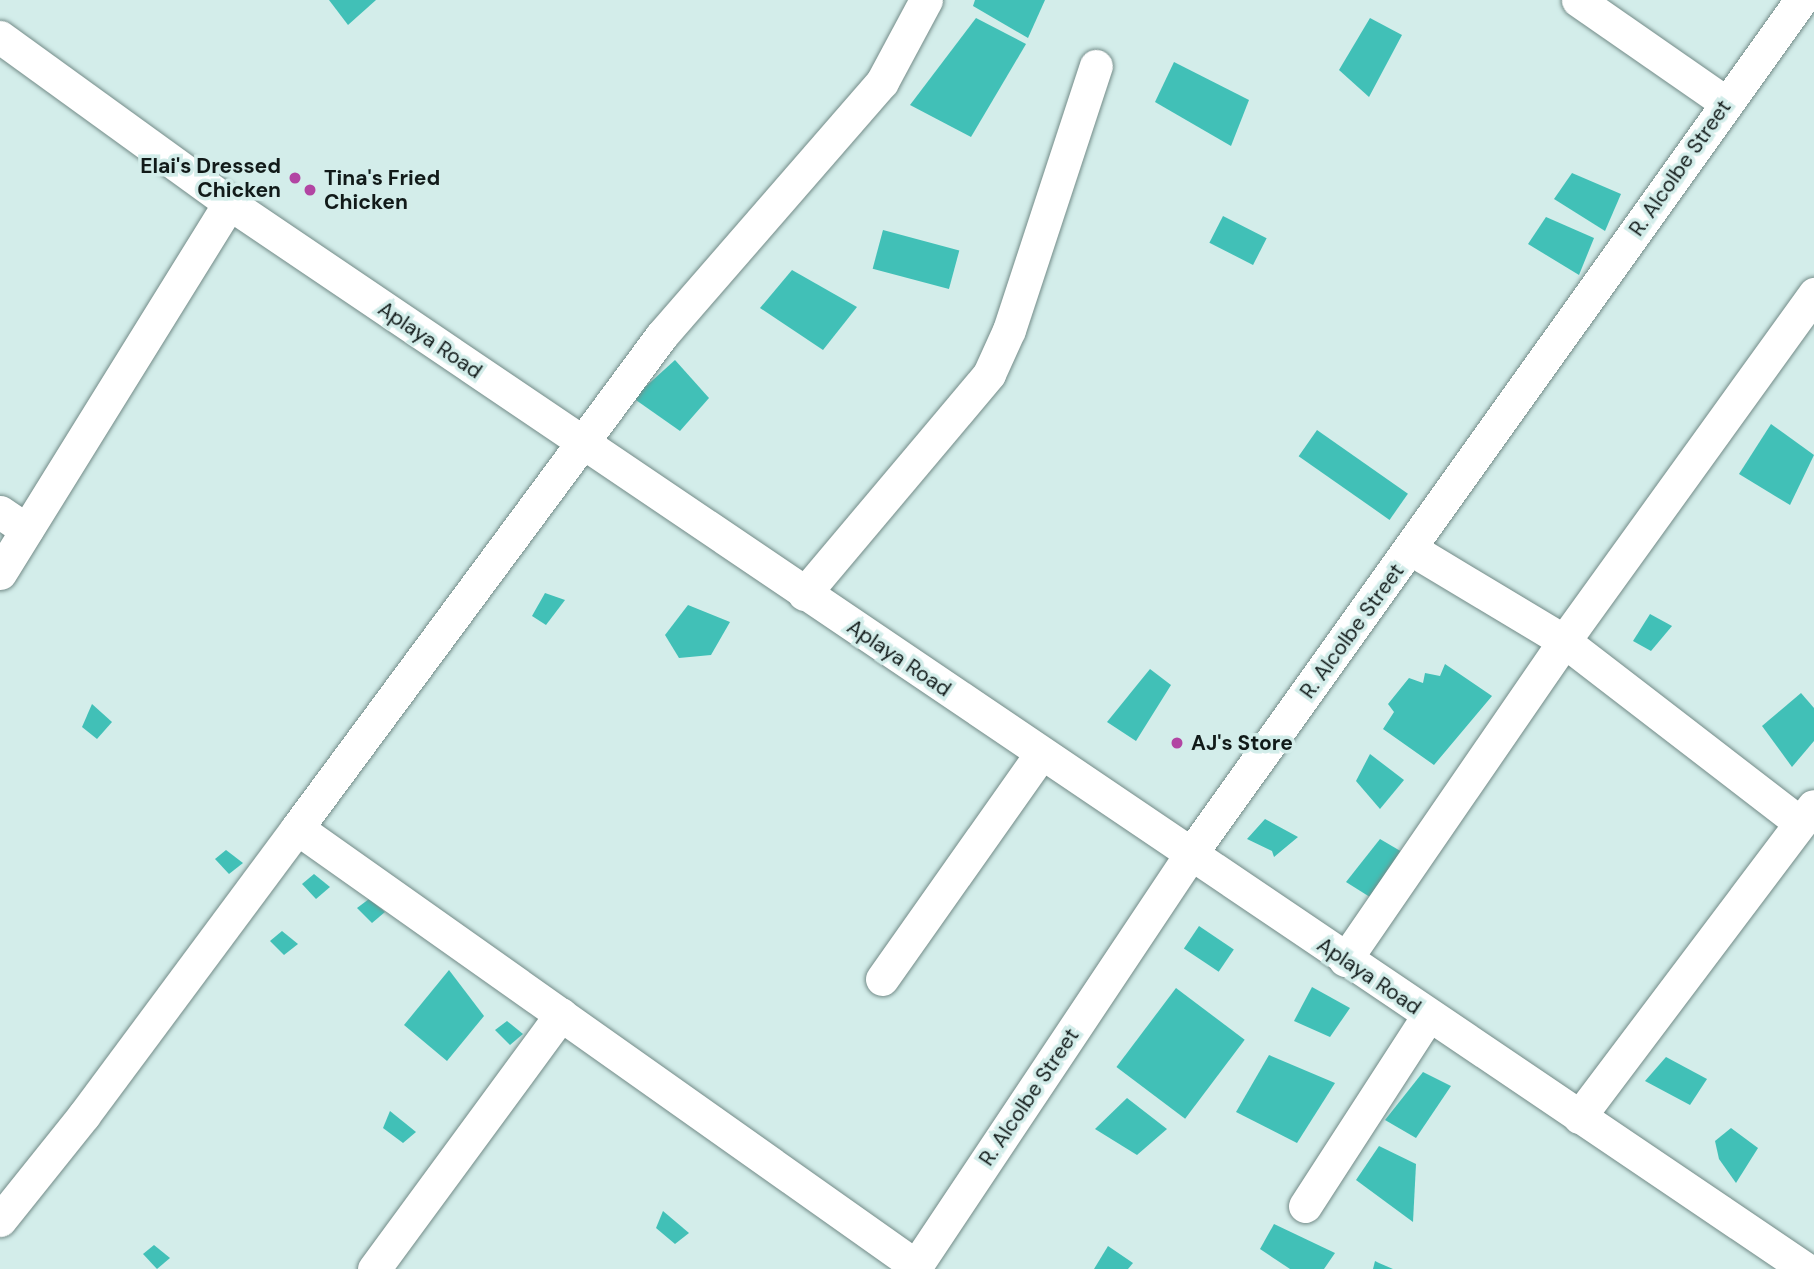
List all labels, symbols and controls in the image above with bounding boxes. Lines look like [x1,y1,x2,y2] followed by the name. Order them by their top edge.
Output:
[1624,95,1736,241] street label: R. Alcolbe Street
[140,153,281,203] place label: Elai's Dressed Chicken
[324,165,440,215] place label: Tina's Fried Chicken
[287,170,303,186] marker: Elai's Dressed Chicken
[302,182,318,198] marker: Tina's Fried Chicken
[373,296,487,384] street label: Aplaya Road
[1295,559,1409,703] street label: R. Alcolbe Street
[842,614,956,702] street label: Aplaya Road
[1191,730,1293,756] place label: AJ's Store
[1169,735,1185,751] marker: AJ's Store
[1312,932,1426,1020] street label: Aplaya Road
[974,1024,1084,1170] street label: R. Alcolbe Street

